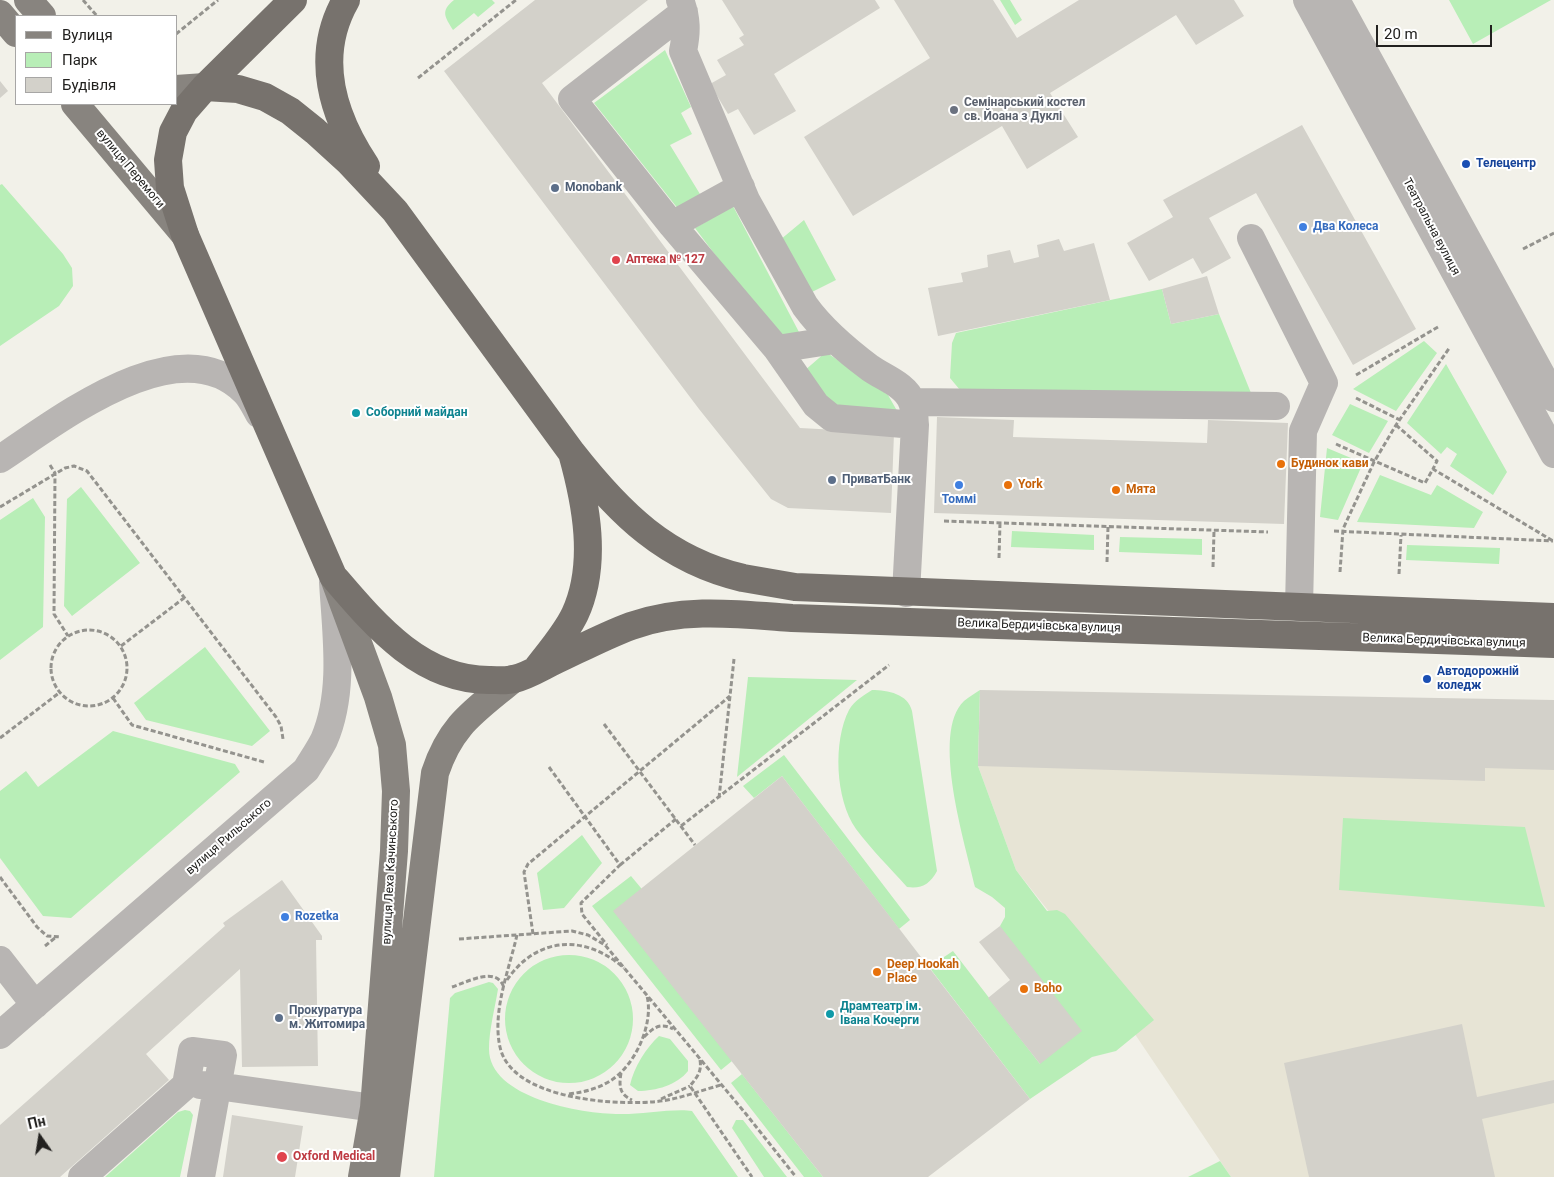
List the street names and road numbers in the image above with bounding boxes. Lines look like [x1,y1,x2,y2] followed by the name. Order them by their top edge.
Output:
[93,127,167,211] street label: вулиця Перемоги
[1399,176,1463,278] street label: Театральна вулиця
[957,616,1121,636] street label: Велика Бердичівська вулиця
[1362,631,1526,651] street label: Велика Бердичівська вулиця
[183,796,275,878] street label: вулиця Рильського
[380,799,402,945] street label: вулиця Леха Качинського

